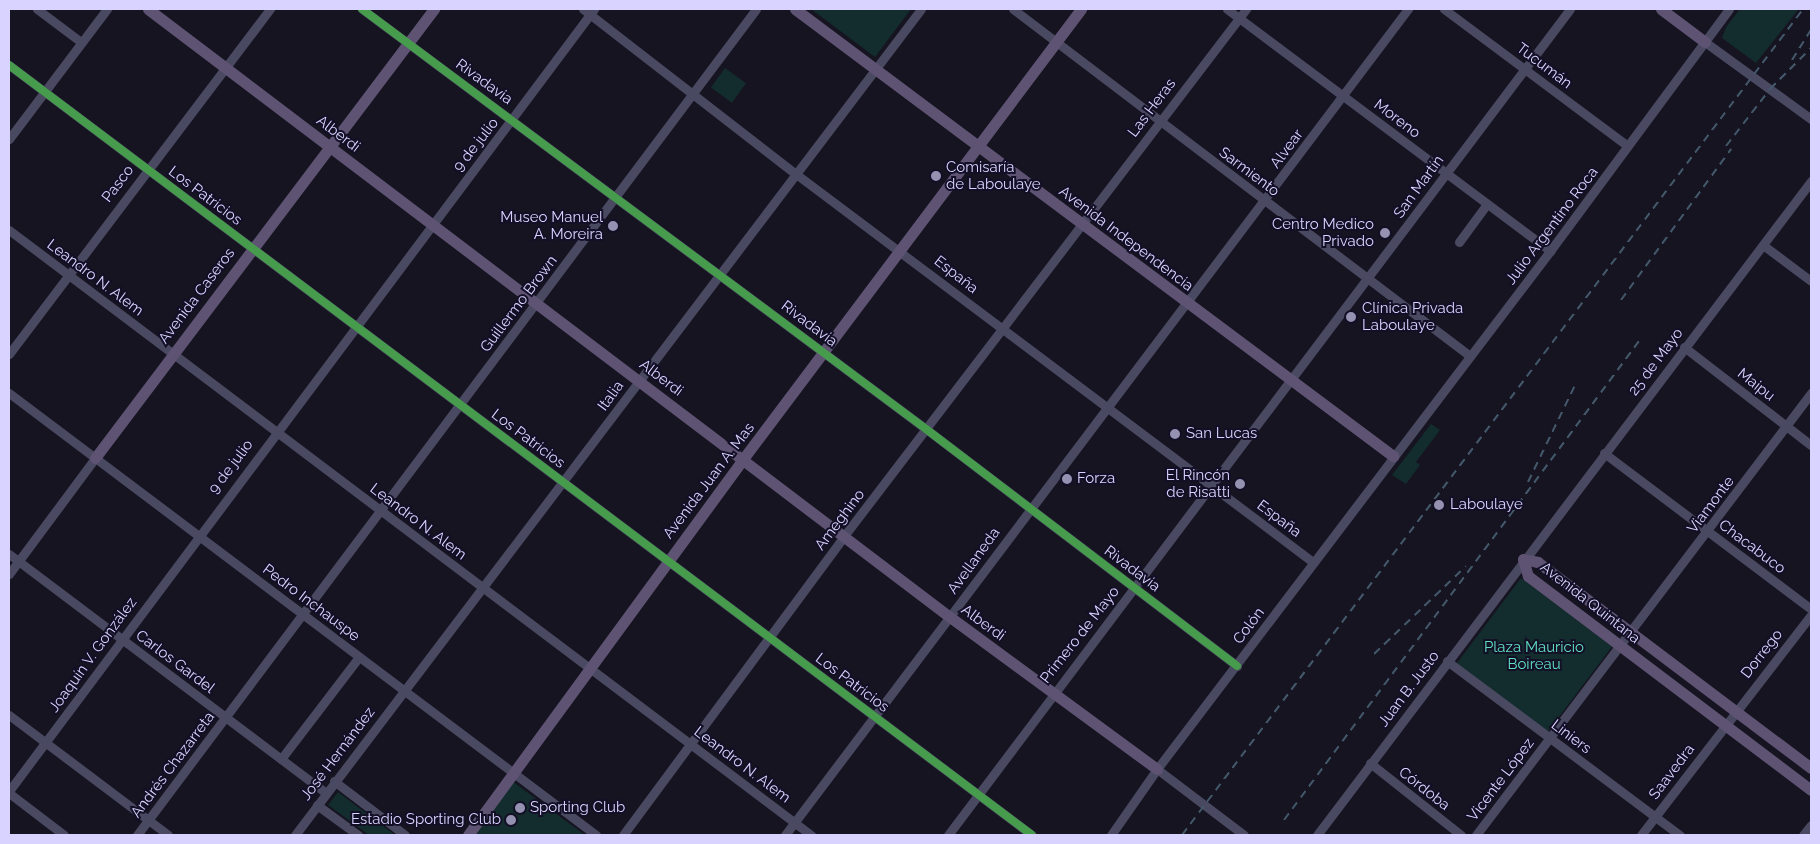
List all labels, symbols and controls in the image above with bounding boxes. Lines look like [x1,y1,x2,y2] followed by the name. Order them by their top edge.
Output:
[1513,39,1575,93] street label: Tucumán
[452,55,516,109] street label: Rivadavia
[1124,75,1180,141] street label: Las Heras
[1370,96,1424,142] street label: Moreno
[313,112,363,156] street label: Alberdi
[449,115,503,175] street label: 9 de julio
[1267,126,1307,172] street label: Alvear
[1215,143,1283,201] street label: Sarmiento
[1390,152,1448,222] street label: San Martín
[946,158,1041,193] place label: Comisaría de Laboulaye
[98,162,138,206] street label: Pasco
[165,163,245,229] street label: Los Patricios
[1502,164,1602,288] street label: Julio Argentino Roca
[930,170,942,182] marker: Comisaría de Laboulaye
[1055,183,1197,295] street label: Avenida Independencia
[500,208,603,243] place label: Museo Manuel A. Moreira
[1272,215,1374,250] place label: Centro Medico Privado
[607,220,619,232] marker: Museo Manuel A. Moreira
[1378,226,1392,240] marker: Centro Medico Privado
[43,236,147,320] street label: Leandro N. Alem
[155,245,239,347] street label: Avenida Caseros
[477,252,561,356] street label: Guillermo Brown
[930,252,982,298] street label: España
[777,297,841,351] street label: Rivadavia
[1362,299,1463,334] place label: Clínica Privada Laboulaye
[1344,310,1358,324] marker: Clínica Privada Laboulaye
[1625,325,1687,399] street label: 25 de Mayo
[636,356,686,400] street label: Alberdi
[1734,365,1778,405] street label: Maipu
[594,378,628,414] street label: Italia
[488,406,568,472] street label: Los Patricios
[659,419,759,543] street label: Avenida Juan A. Mas
[1186,425,1257,443] place label: San Lucas
[1168,427,1182,441] marker: San Lucas
[205,436,257,498] street label: 9 de julio
[1165,466,1230,501] place label: El Rincón de Risatti
[1077,470,1115,488] place label: Forza
[1061,473,1073,485] marker: Forza
[1684,473,1738,537] street label: Viamonte
[1234,478,1246,490] marker: El Rincón de Risatti
[366,480,470,564] street label: Leandro N. Alem
[811,486,869,554] street label: Ameghino
[1450,496,1523,514] place label: Laboulaye
[1253,497,1305,541] street label: España
[1432,498,1446,512] marker: Laboulaye
[1715,516,1789,578] street label: Chacabuco
[944,524,1004,598] street label: Avellaneda
[1100,542,1164,596] street label: Rivadavia
[1536,558,1644,648] street label: Avenida Quintana
[259,561,363,645] street label: Pedro Inchauspe
[1037,583,1123,687] street label: Primero de Mayo
[45,594,141,716] street label: Joaquín V. González
[958,601,1008,645] street label: Alberdi
[1229,604,1269,648] street label: Colón
[1737,626,1787,682] street label: Dorrego
[132,627,218,697] street label: Carlos Gardel
[1484,638,1584,673] park label: Plaza Mauricio Boireau
[1375,647,1443,731] street label: Juan B. Justo
[812,650,892,716] street label: Los Patricios
[297,704,379,804] street label: José Hernández
[127,708,219,822] street label: Andrés Chazarreta
[1547,716,1595,758] street label: Liniers
[690,723,794,807] street label: Leandro N. Alem
[1464,735,1538,825] street label: Vicente López
[1645,741,1699,803] street label: Saavedra
[1395,763,1453,815] street label: Córdoba
[530,799,625,817] place label: Sporting Club
[514,802,526,814] marker: Sporting Club
[351,811,501,829] place label: Estadio Sporting Club
[505,814,517,826] marker: Estadio Sporting Club

